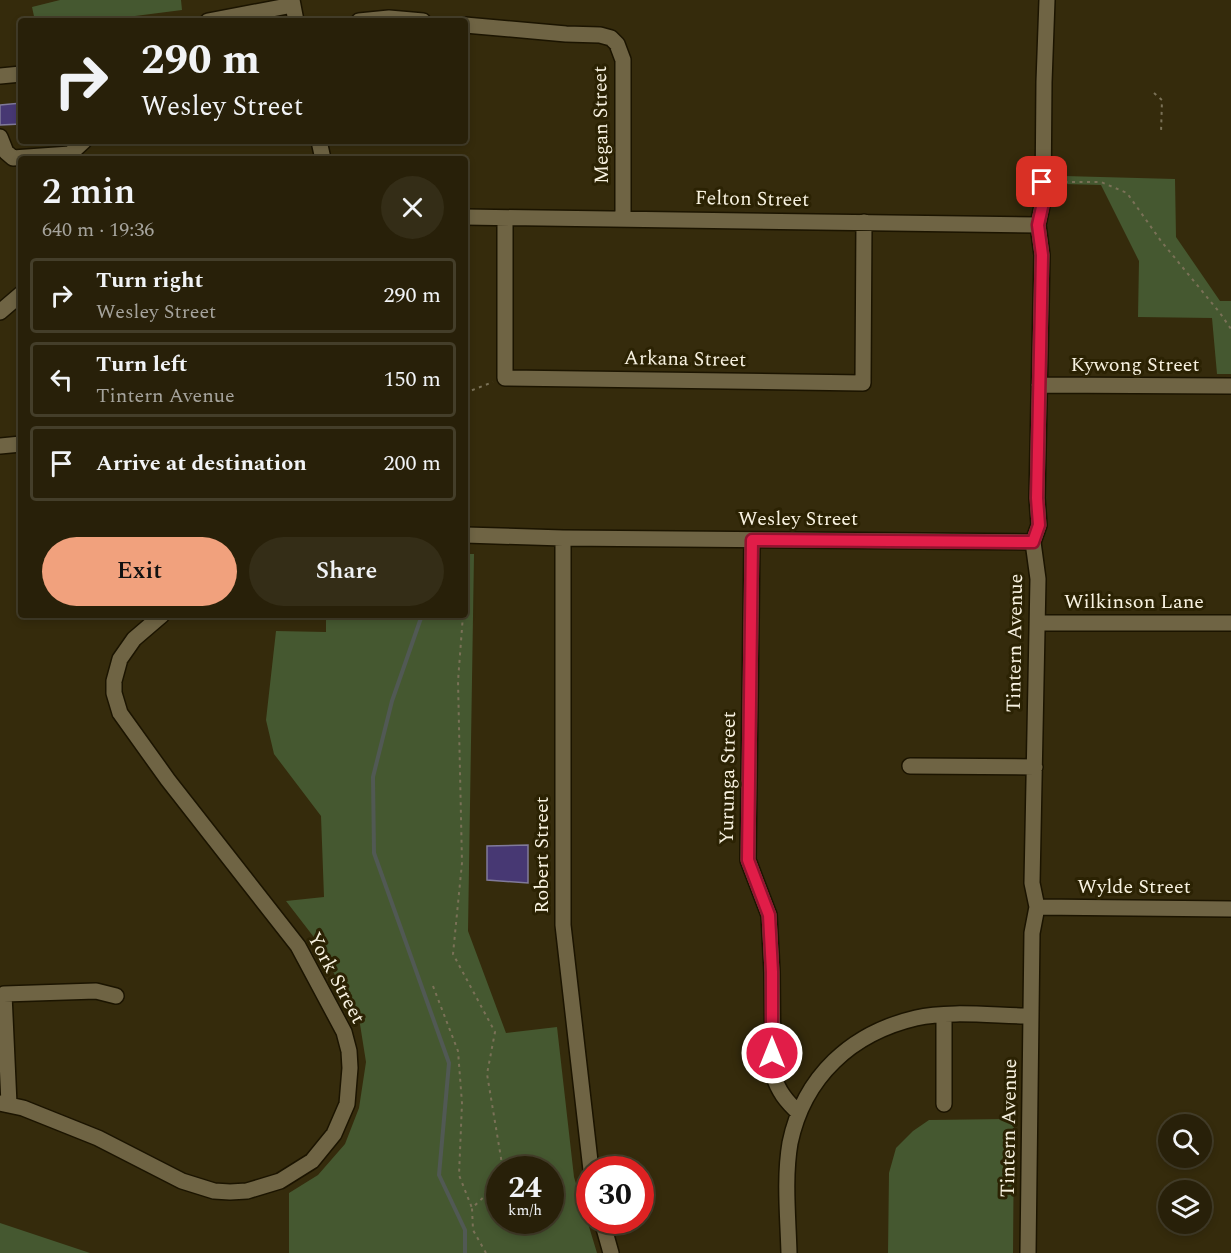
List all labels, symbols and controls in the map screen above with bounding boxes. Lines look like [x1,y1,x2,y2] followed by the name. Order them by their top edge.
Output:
[141,29,260,92] text: 290 m
[42,42,120,120] icon: right
[585,66,617,184] street label: Megan Street
[141,86,303,128] text: Wesley Street
[1016,156,1067,207] pin
[42,165,135,220] text: 2 min
[1025,165,1058,198] icon: arrive
[381,176,444,239] button: close
[695,183,809,215] street label: Felton Street
[42,215,154,245] text: 640 m · 19:36
[96,264,203,297] text: Turn right
[45,279,78,312] icon: right
[384,279,441,312] text: 290 m
[96,297,216,327] text: Wesley Street
[624,343,746,375] street label: Arkana Street
[96,348,188,381] text: Turn left
[1070,350,1200,380] street label: Kywong Street
[45,363,78,396] icon: left
[384,363,441,396] text: 150 m
[96,381,235,411] text: Tintern Avenue
[45,447,78,480] icon: arrive
[96,447,307,480] text: Arrive at destination
[384,447,441,480] text: 200 m
[738,504,858,534] street label: Wesley Street
[42,537,237,606] button: Exit
[249,537,444,606] button: Share
[999,573,1031,713] street label: Tintern Avenue
[1064,587,1204,617] street label: Wilkinson Lane
[712,711,744,845] street label: Yurunga Street
[527,796,557,914] street label: Robert Street
[1077,872,1191,902] street label: Wylde Street
[299,927,373,1029] street label: York Street
[740,1021,804,1085] position arrow
[993,1058,1025,1198] street label: Tintern Avenue
[1158,1114,1212,1234] map controls
[1158,1114,1212,1168] button: search
[576,1156,654,1234] speed limit sign: 30
[508,1165,542,1211] text: 24
[1158,1180,1212,1234] button: layers
[508,1199,542,1222] text: km/h

